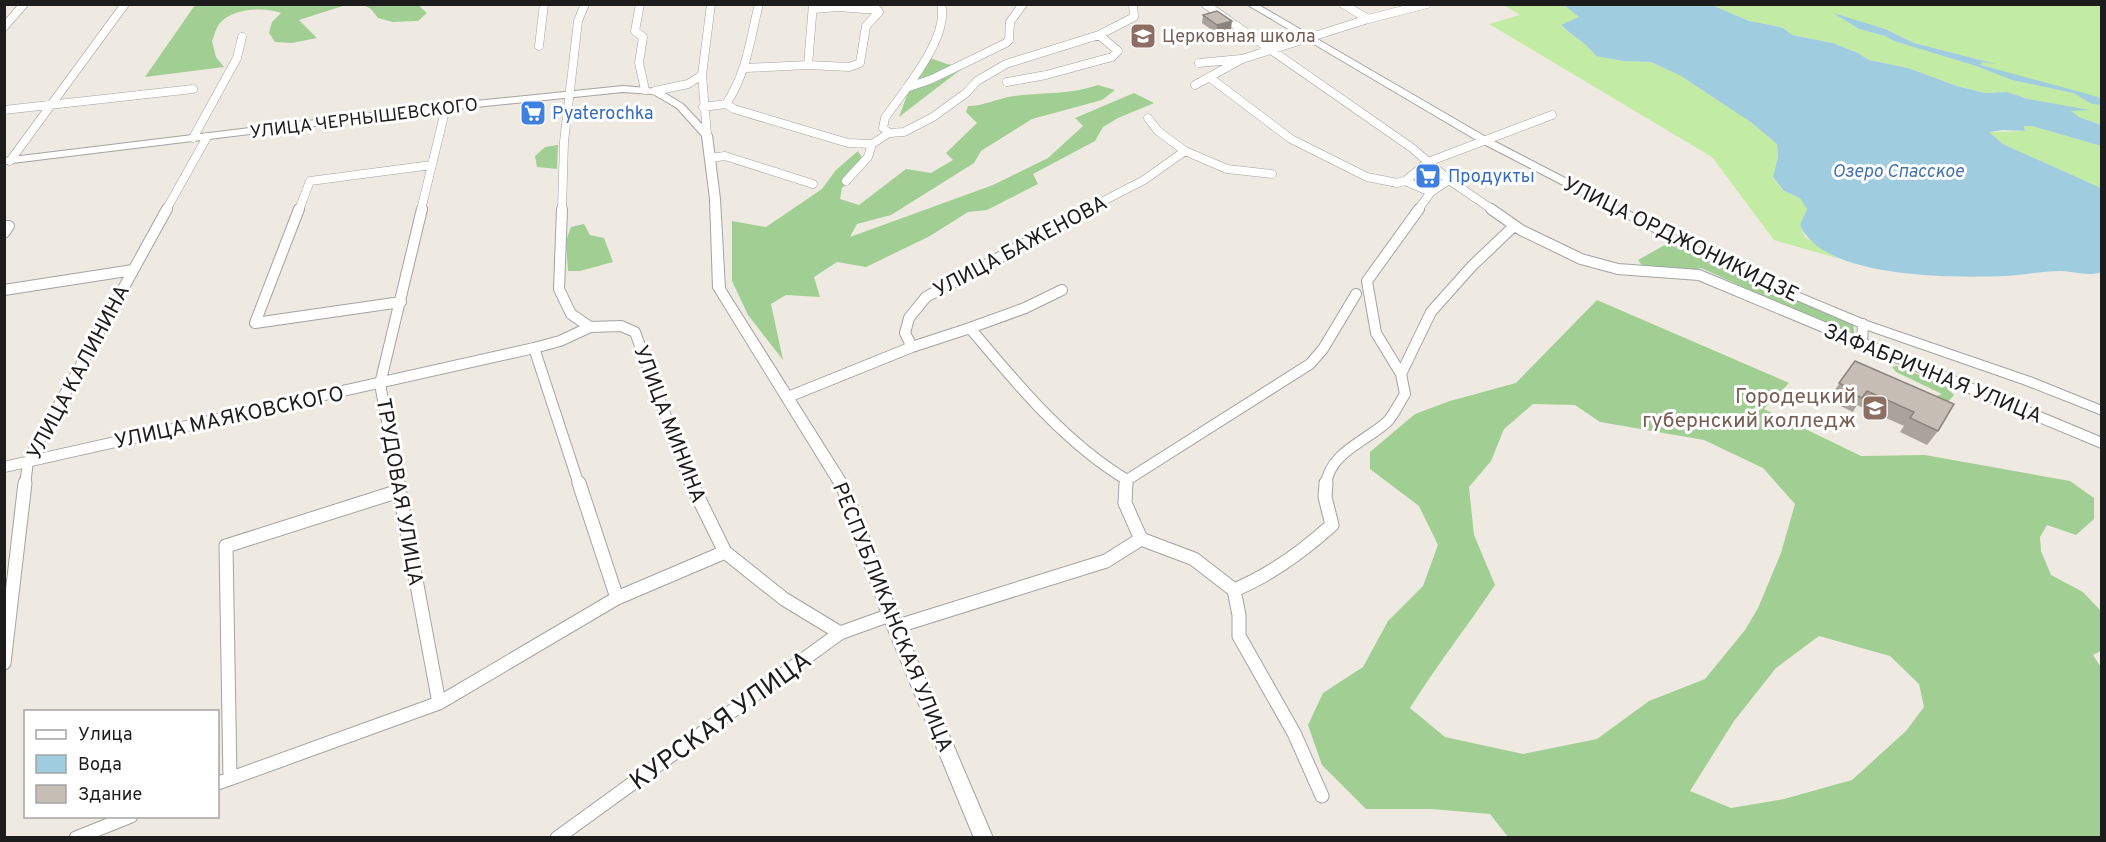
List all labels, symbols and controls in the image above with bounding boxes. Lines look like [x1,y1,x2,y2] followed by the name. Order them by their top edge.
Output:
[1128,21,1158,51] school or university icon: Церковная школа
[1162,26,1316,49] place label: Церковная школа
[249,94,479,145] street label: УЛИЦА ЧЕРНЫШЕВСКОГО
[518,98,548,128] supermarket icon: Pyaterochka
[552,103,653,126] place label: Pyaterochka
[1413,161,1443,191] supermarket icon: Продукты
[1832,161,1964,184] water label: Озеро Спасское
[1448,166,1535,189] place label: Продукты
[1558,171,1803,309] street label: УЛИЦА ОРДЖОНИКИДЗЕ
[929,190,1112,305] street label: УЛИЦА БАЖЕНОВА
[22,281,137,465] street label: УЛИЦА КАЛИНИНА
[1819,318,2046,431] street label: ЗАФАБРИЧНАЯ УЛИЦА
[626,342,711,507] street label: УЛИЦА МИНИНА
[112,381,347,456] street label: УЛИЦА МАЯКОВСКОГО
[1642,384,1856,435] place label: Городецкий губернский колледж
[1860,393,1890,423] school or university icon: Городецкий губернский колледж
[369,396,428,588] street label: ТРУДОВАЯ УЛИЦА
[825,479,958,756] street label: РЕСПУБЛИКАНСКАЯ УЛИЦА
[624,645,819,799] street label: КУРСКАЯ УЛИЦА
[24,710,219,818] legend
[78,724,132,747] text: Улица
[78,754,122,777] text: Вода
[78,784,142,807] text: Здание

